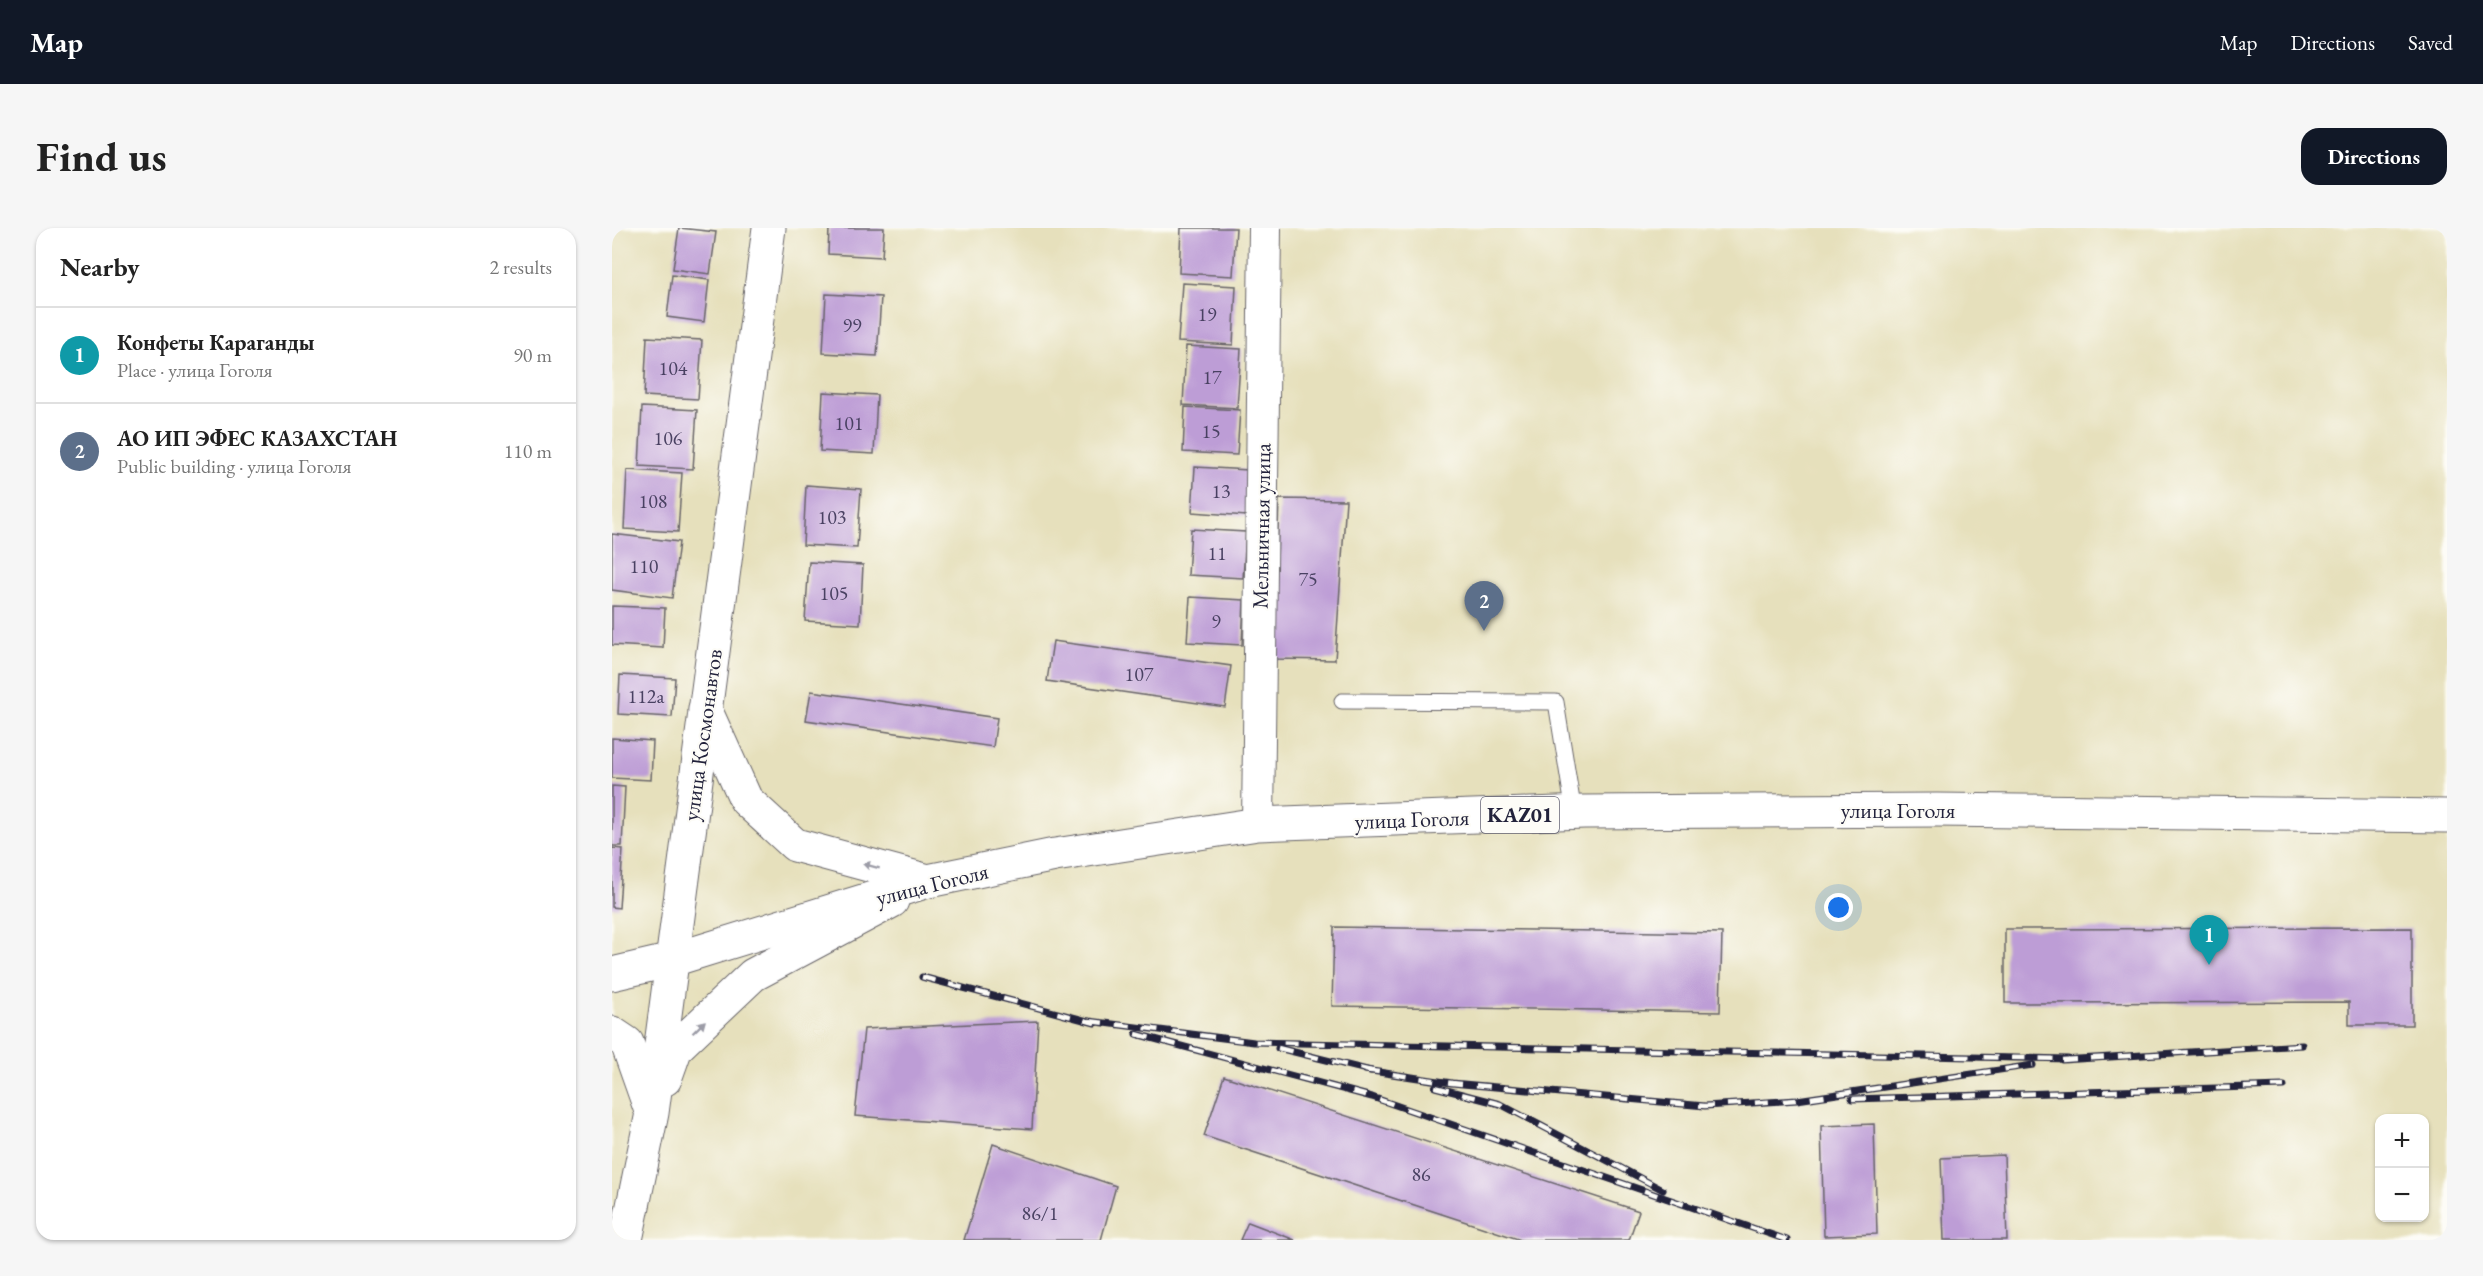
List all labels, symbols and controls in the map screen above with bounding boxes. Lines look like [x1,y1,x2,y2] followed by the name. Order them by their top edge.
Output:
[30,24,83,60] text: Map
[2220,29,2257,56] text: Map
[2290,29,2375,56] text: Directions
[2408,29,2453,56] text: Saved
[2301,128,2447,185] button: Directions
[36,129,167,184] text: Find us
[60,250,140,284] text: Nearby
[489,254,552,280] text: 2 results
[1197,301,1217,327] house number: 19
[842,312,862,338] house number: 99
[117,328,315,357] text: Конфеты Караганды
[74,342,85,368] text: 1
[513,342,552,368] text: 90 m
[659,355,688,381] house number: 104
[117,357,273,383] text: Place · улица Гоголя
[1202,364,1222,390] house number: 17
[835,410,863,436] house number: 101
[1201,418,1221,444] house number: 15
[117,424,397,453] text: АО ИП ЭФЕС КАЗАХСТАН
[654,425,683,451] house number: 106
[74,438,85,464] text: 2
[504,438,552,464] text: 110 m
[1246,443,1277,609] street label: Мельничная улица
[117,453,351,479] text: Public building · улица Гоголя
[1211,478,1231,504] house number: 13
[639,488,667,514] house number: 108
[818,504,846,530] house number: 103
[1207,540,1227,566] house number: 11
[630,553,659,579] house number: 110
[1298,566,1318,592] house number: 75
[820,580,848,606] house number: 105
[1464,582,1504,631] pin: 2
[1211,608,1221,634] house number: 9
[676,647,729,823] street label: улица Космонавтов
[1125,661,1154,687] house number: 107
[628,683,664,709] house number: 112а
[1841,796,1955,825] street label: улица Гоголя
[1481,797,1559,833] road number: KАZ01
[1354,803,1470,836] street label: улица Гоголя
[873,857,991,912] street label: улица Гоголя
[862,861,880,870] one-way arrow
[1824,893,1853,922] your location
[2190,916,2228,965] pin: 1
[691,1020,705,1034] one-way arrow
[2375,1114,2429,1222] map controls
[2375,1114,2429,1168] button: +
[1411,1161,1431,1187] house number: 86
[2375,1168,2429,1222] button: −
[1022,1200,1058,1226] house number: 86/1

